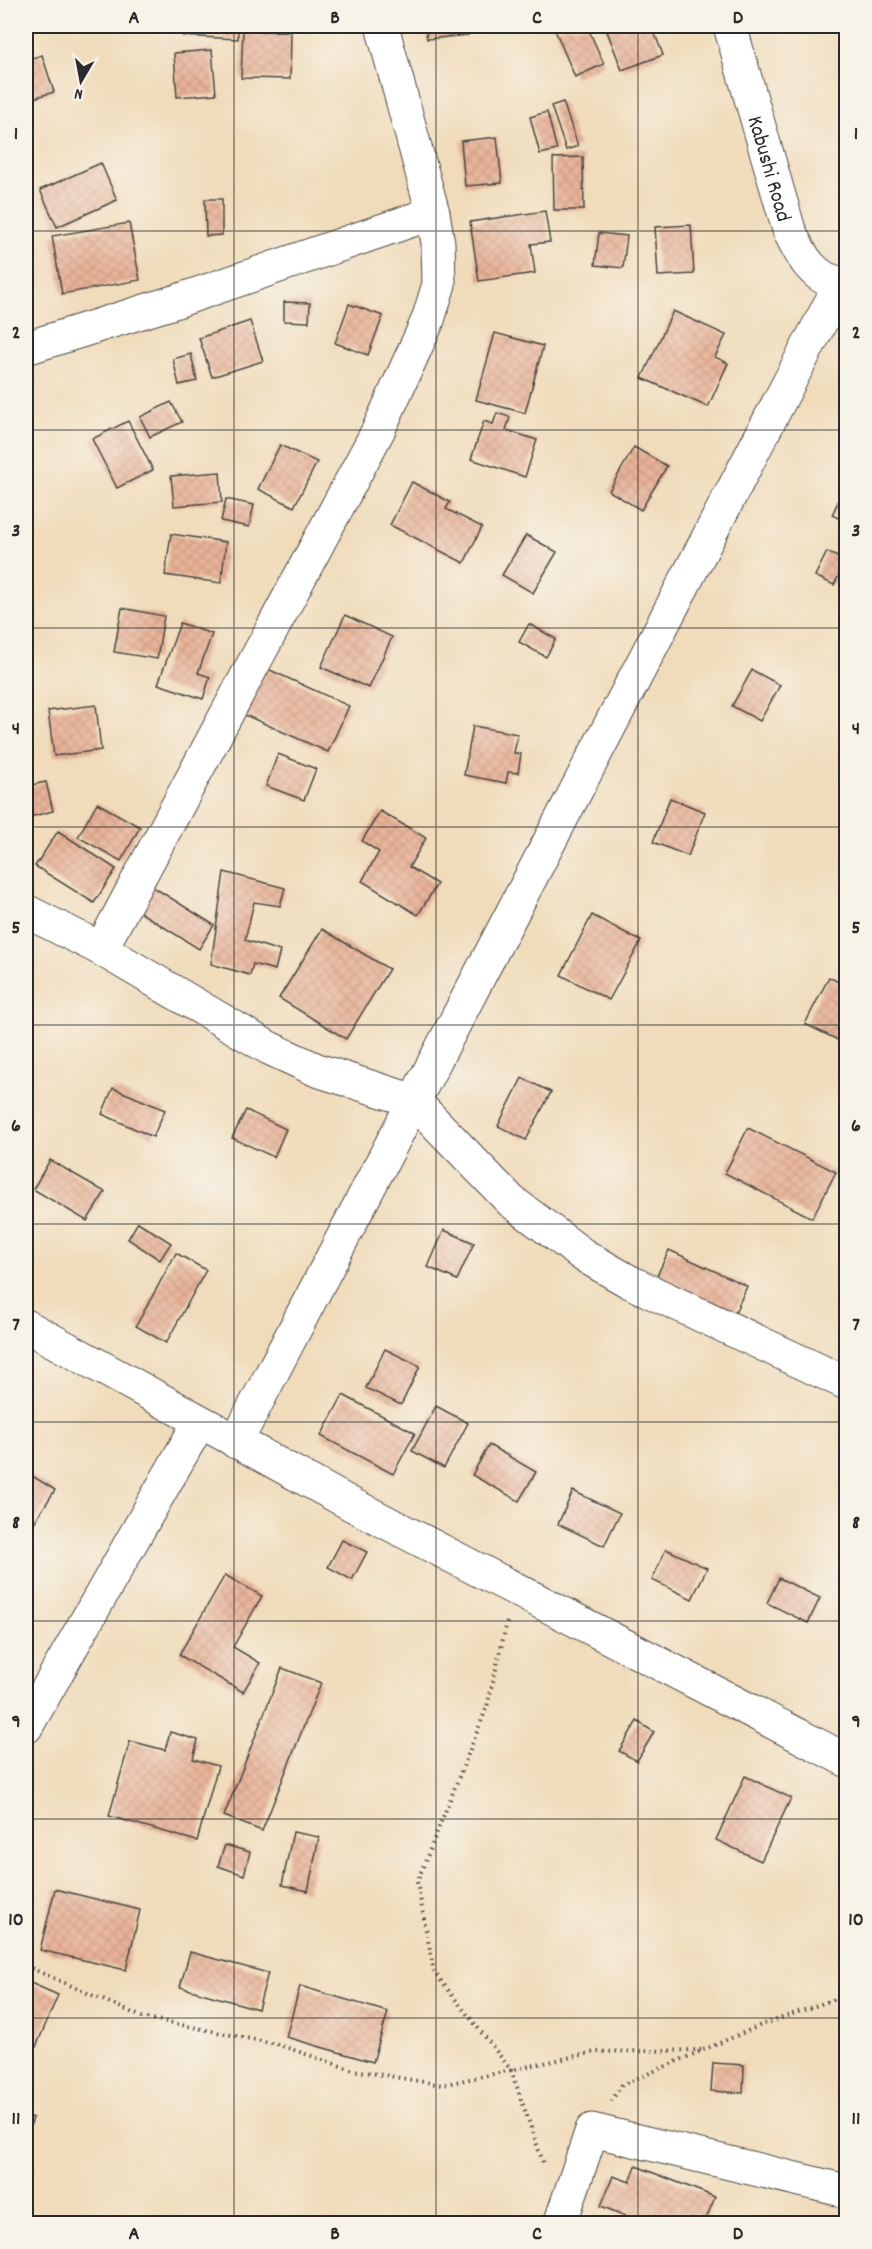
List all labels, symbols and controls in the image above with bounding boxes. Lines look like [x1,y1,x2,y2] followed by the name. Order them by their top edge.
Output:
[129,5,140,33] text: A
[330,5,340,33] text: B
[532,5,542,33] text: C
[733,5,744,33] text: D
[51,51,111,111] north arrow
[73,81,85,105] text: N
[738,112,798,226] street label: Kabushi Road
[14,121,18,149] text: 1
[854,121,858,149] text: 1
[12,320,20,348] text: 2
[852,320,860,348] text: 2
[12,518,20,546] text: 3
[852,518,860,546] text: 3
[12,716,20,744] text: 4
[852,716,860,744] text: 4
[11,915,21,943] text: 5
[851,915,861,943] text: 5
[11,1113,21,1141] text: 6
[851,1113,861,1141] text: 6
[12,1312,20,1340] text: 7
[852,1312,860,1340] text: 7
[12,1510,20,1538] text: 8
[852,1510,860,1538] text: 8
[11,1709,21,1737] text: 9
[851,1709,861,1737] text: 9
[8,1907,24,1935] text: 10
[848,1907,864,1935] text: 10
[12,2106,20,2134] text: 11
[852,2106,860,2134] text: 11
[129,2221,140,2249] text: A
[330,2221,340,2249] text: B
[532,2221,542,2249] text: C
[733,2221,744,2249] text: D

